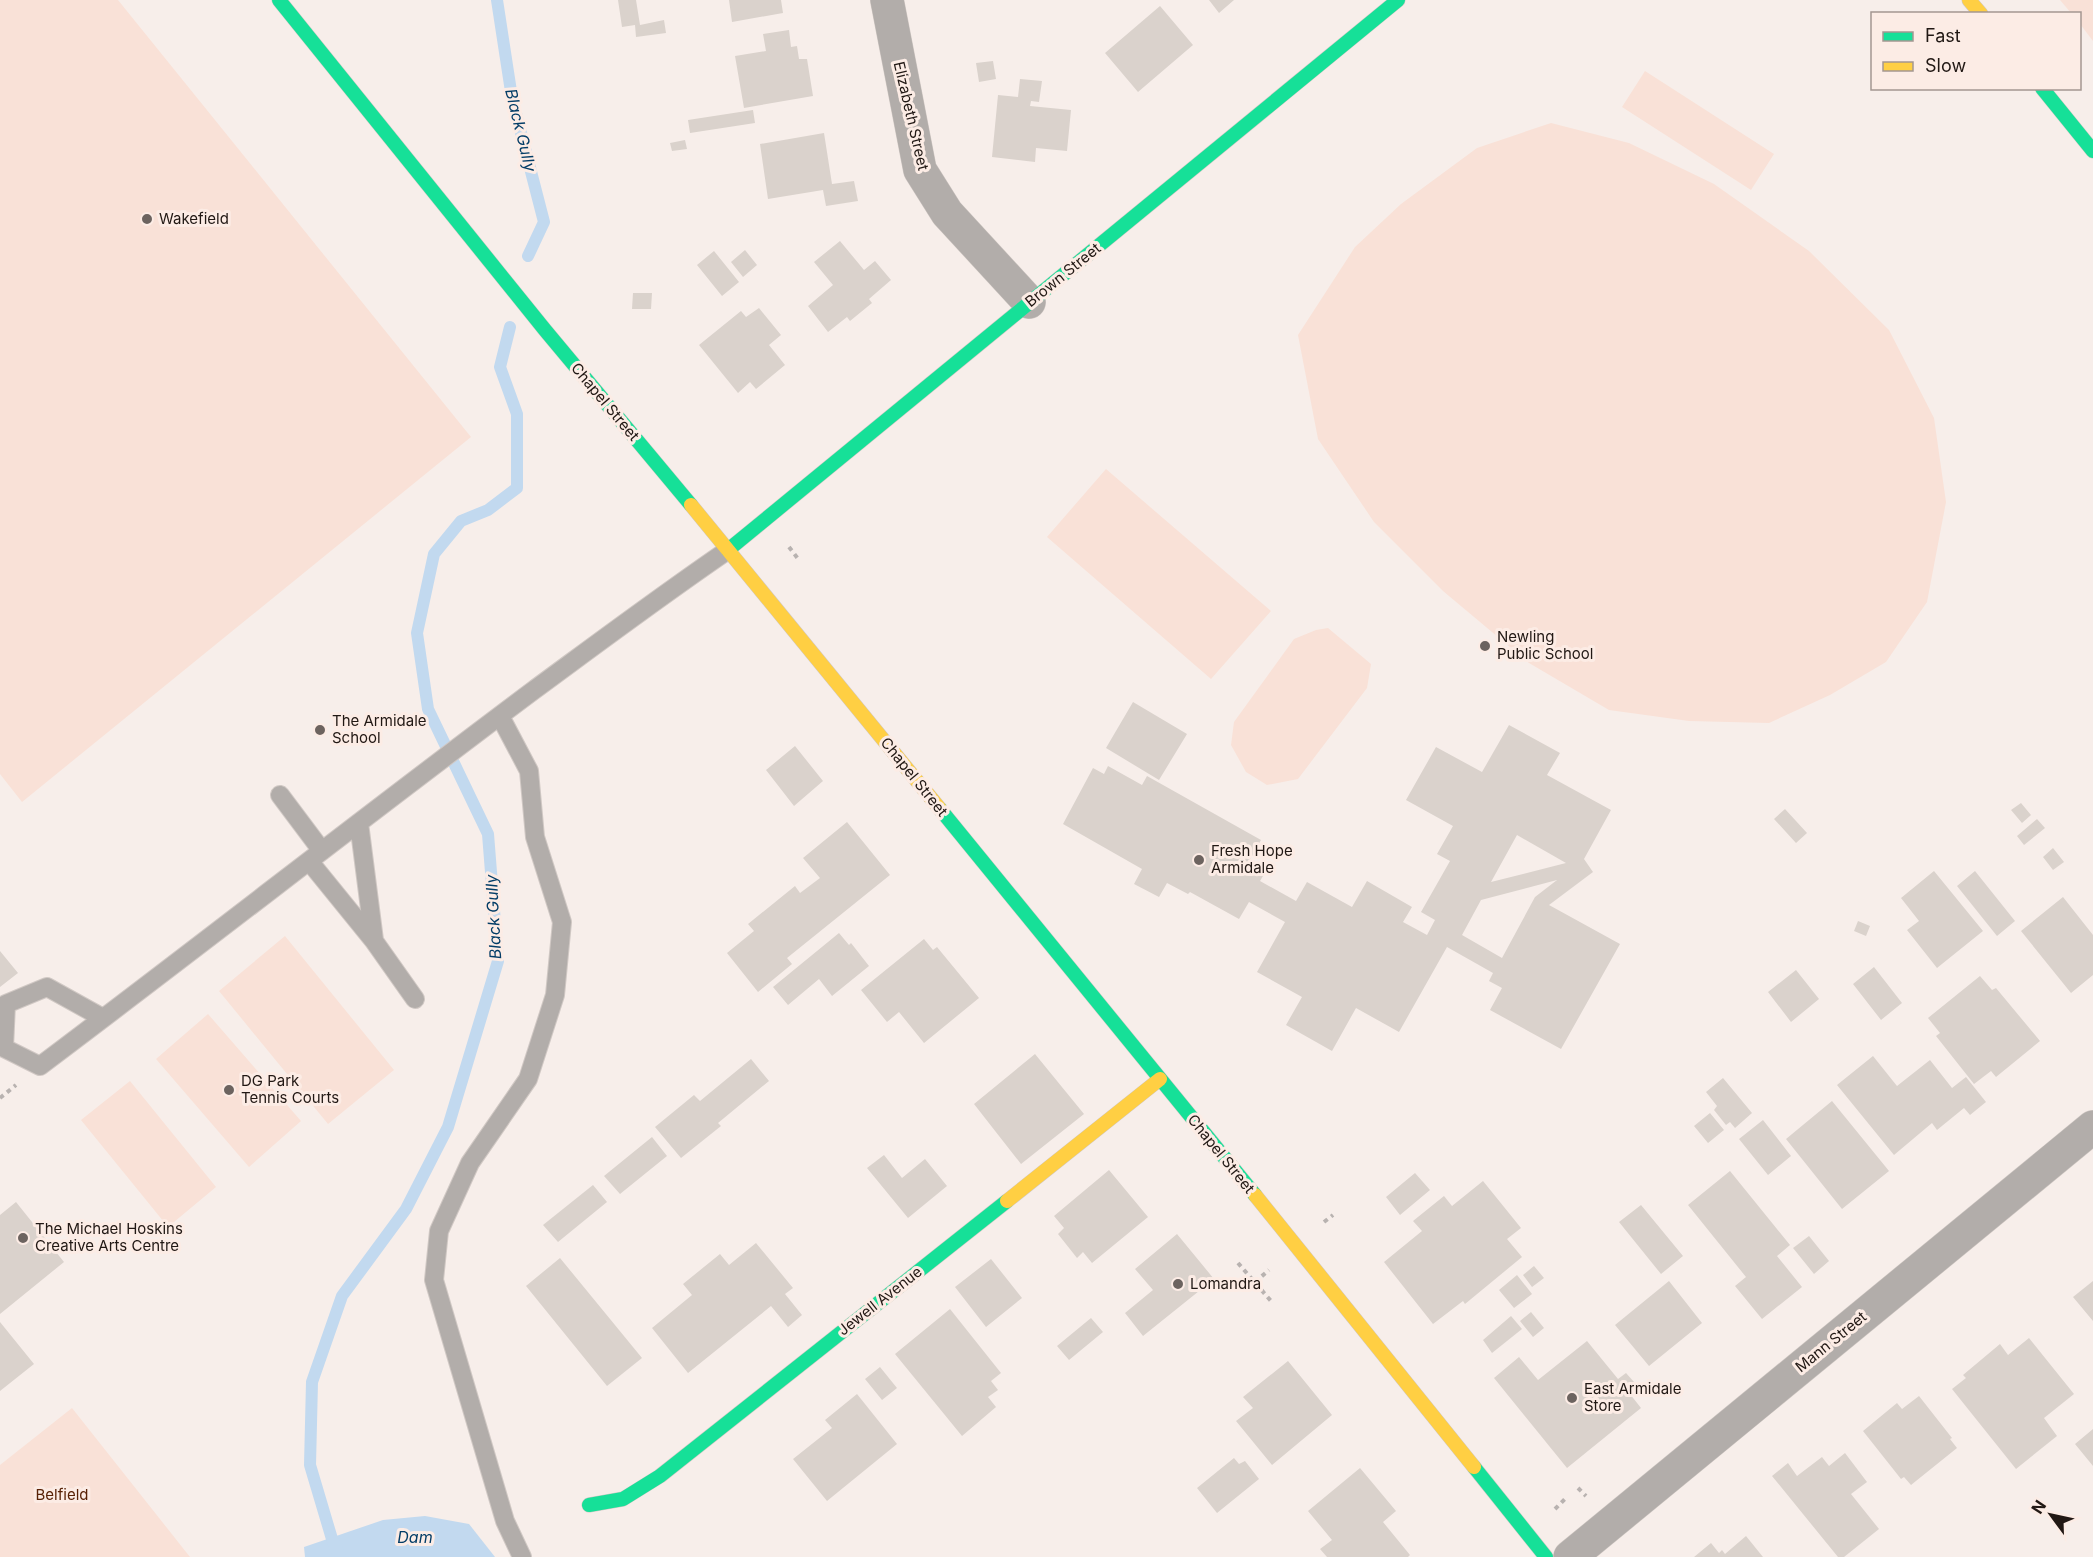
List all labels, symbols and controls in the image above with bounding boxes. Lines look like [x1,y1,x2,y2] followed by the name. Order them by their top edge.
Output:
[1871,12,2081,90] legend
[1925,25,1961,46] text: Fast
[1925,55,1966,76] text: Slow
[890,60,933,172] street label: Elizabeth Street
[501,86,541,175] water label: Black Gully
[159,209,229,228] place label: Wakefield
[140,212,154,226] marker: Wakefield
[1021,238,1104,311] street label: Brown Street
[567,359,644,445] street label: Chapel Street
[1497,627,1593,663] place label: Newling Public School
[1478,639,1492,653] marker: Newling Public School
[332,711,427,747] place label: The Armidale School
[313,723,327,737] marker: The Armidale School
[877,733,952,820] street label: Chapel Street
[1211,841,1293,877] place label: Fresh Hope Armidale
[1192,853,1206,867] marker: Fresh Hope Armidale
[481,873,505,960] water label: Black Gully
[241,1071,339,1107] place label: DG Park Tennis Courts
[222,1083,236,1097] marker: DG Park Tennis Courts
[1184,1110,1259,1197] street label: Chapel Street
[35,1219,183,1255] place label: The Michael Hoskins Creative Arts Centre
[16,1231,30,1245] marker: The Michael Hoskins Creative Arts Centre
[834,1262,926,1339] street label: Jewell Avenue
[1190,1274,1261,1293] place label: Lomandra
[1171,1277,1185,1291] marker: Lomandra
[1791,1307,1870,1376] street label: Mann Street
[1584,1379,1681,1415] place label: East Armidale Store
[1565,1391,1579,1405] marker: East Armidale Store
[36,1485,88,1504] park label: Belfield
[2021,1485,2081,1545] north arrow
[2027,1496,2050,1517] text: N
[397,1527,433,1547] water label: Dam

